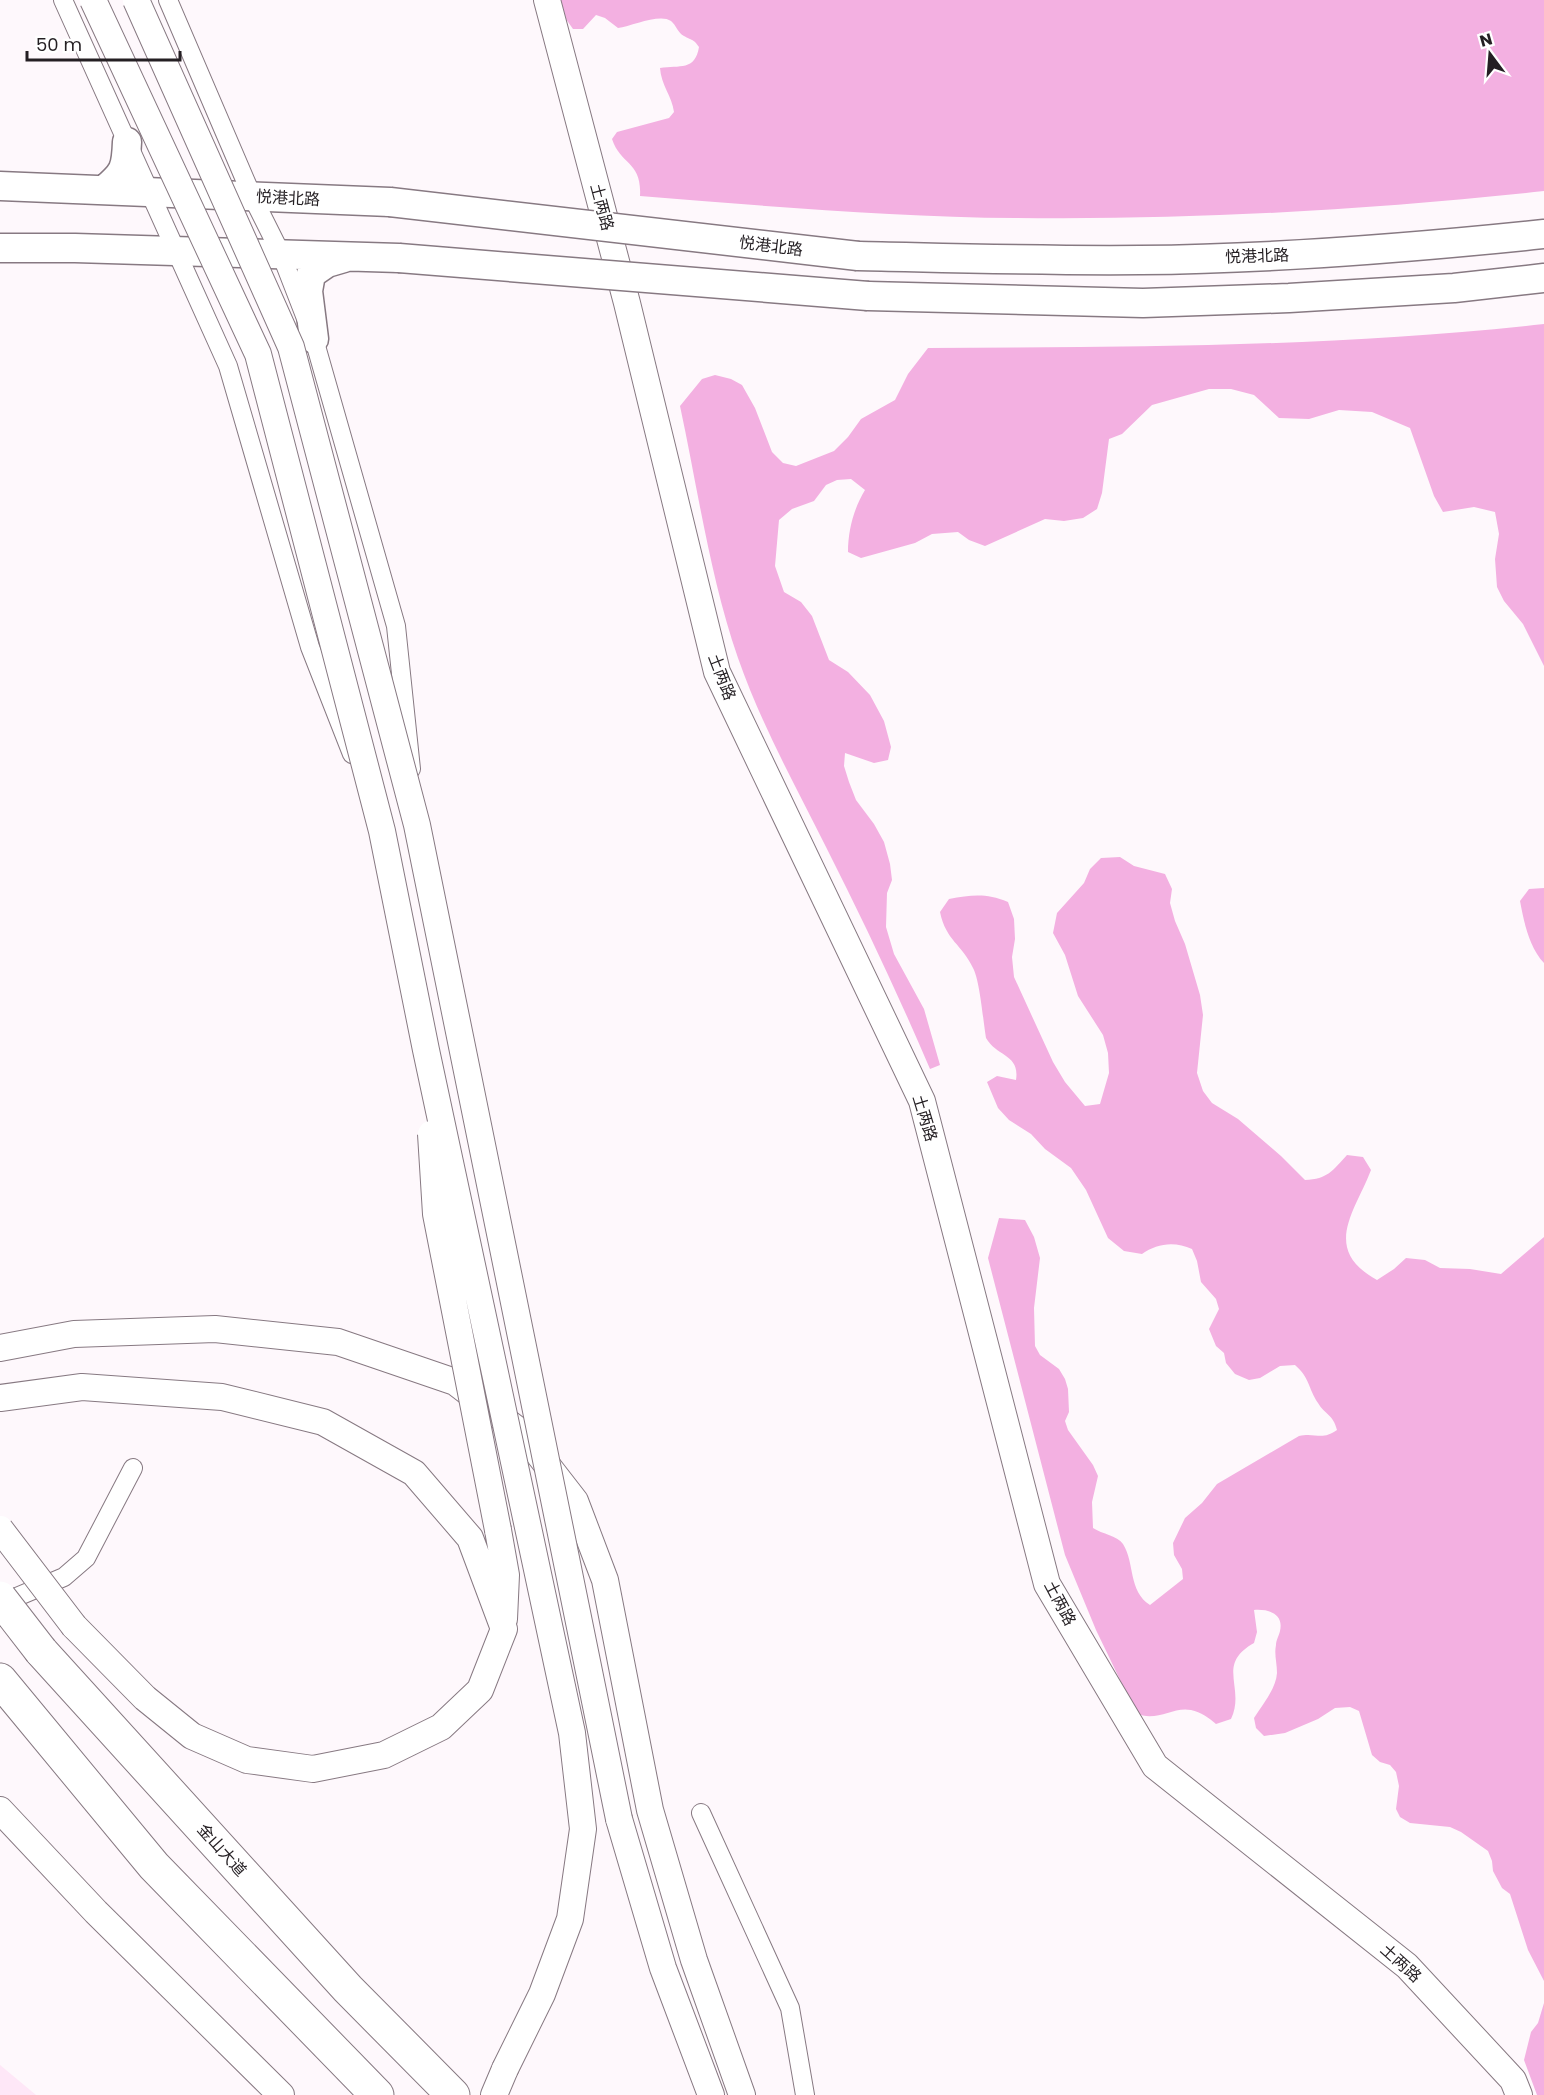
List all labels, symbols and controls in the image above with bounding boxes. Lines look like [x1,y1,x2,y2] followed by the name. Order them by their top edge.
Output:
[27,24,180,62] scale bar
[1460,24,1520,84] north arrow
[1477,27,1495,53] text: N
[36,32,82,57] text: 50 m
[585,181,619,233] street label: 土两路
[255,185,321,211] street label: 悦港北路
[738,231,804,261] street label: 悦港北路
[1225,243,1289,269] street label: 悦港北路
[703,650,741,704] street label: 土两路
[907,1092,943,1144] street label: 土两路
[1039,1576,1081,1630] street label: 土两路
[192,1819,252,1881] street label: 金山大道
[1375,1938,1427,1988] street label: 土两路

